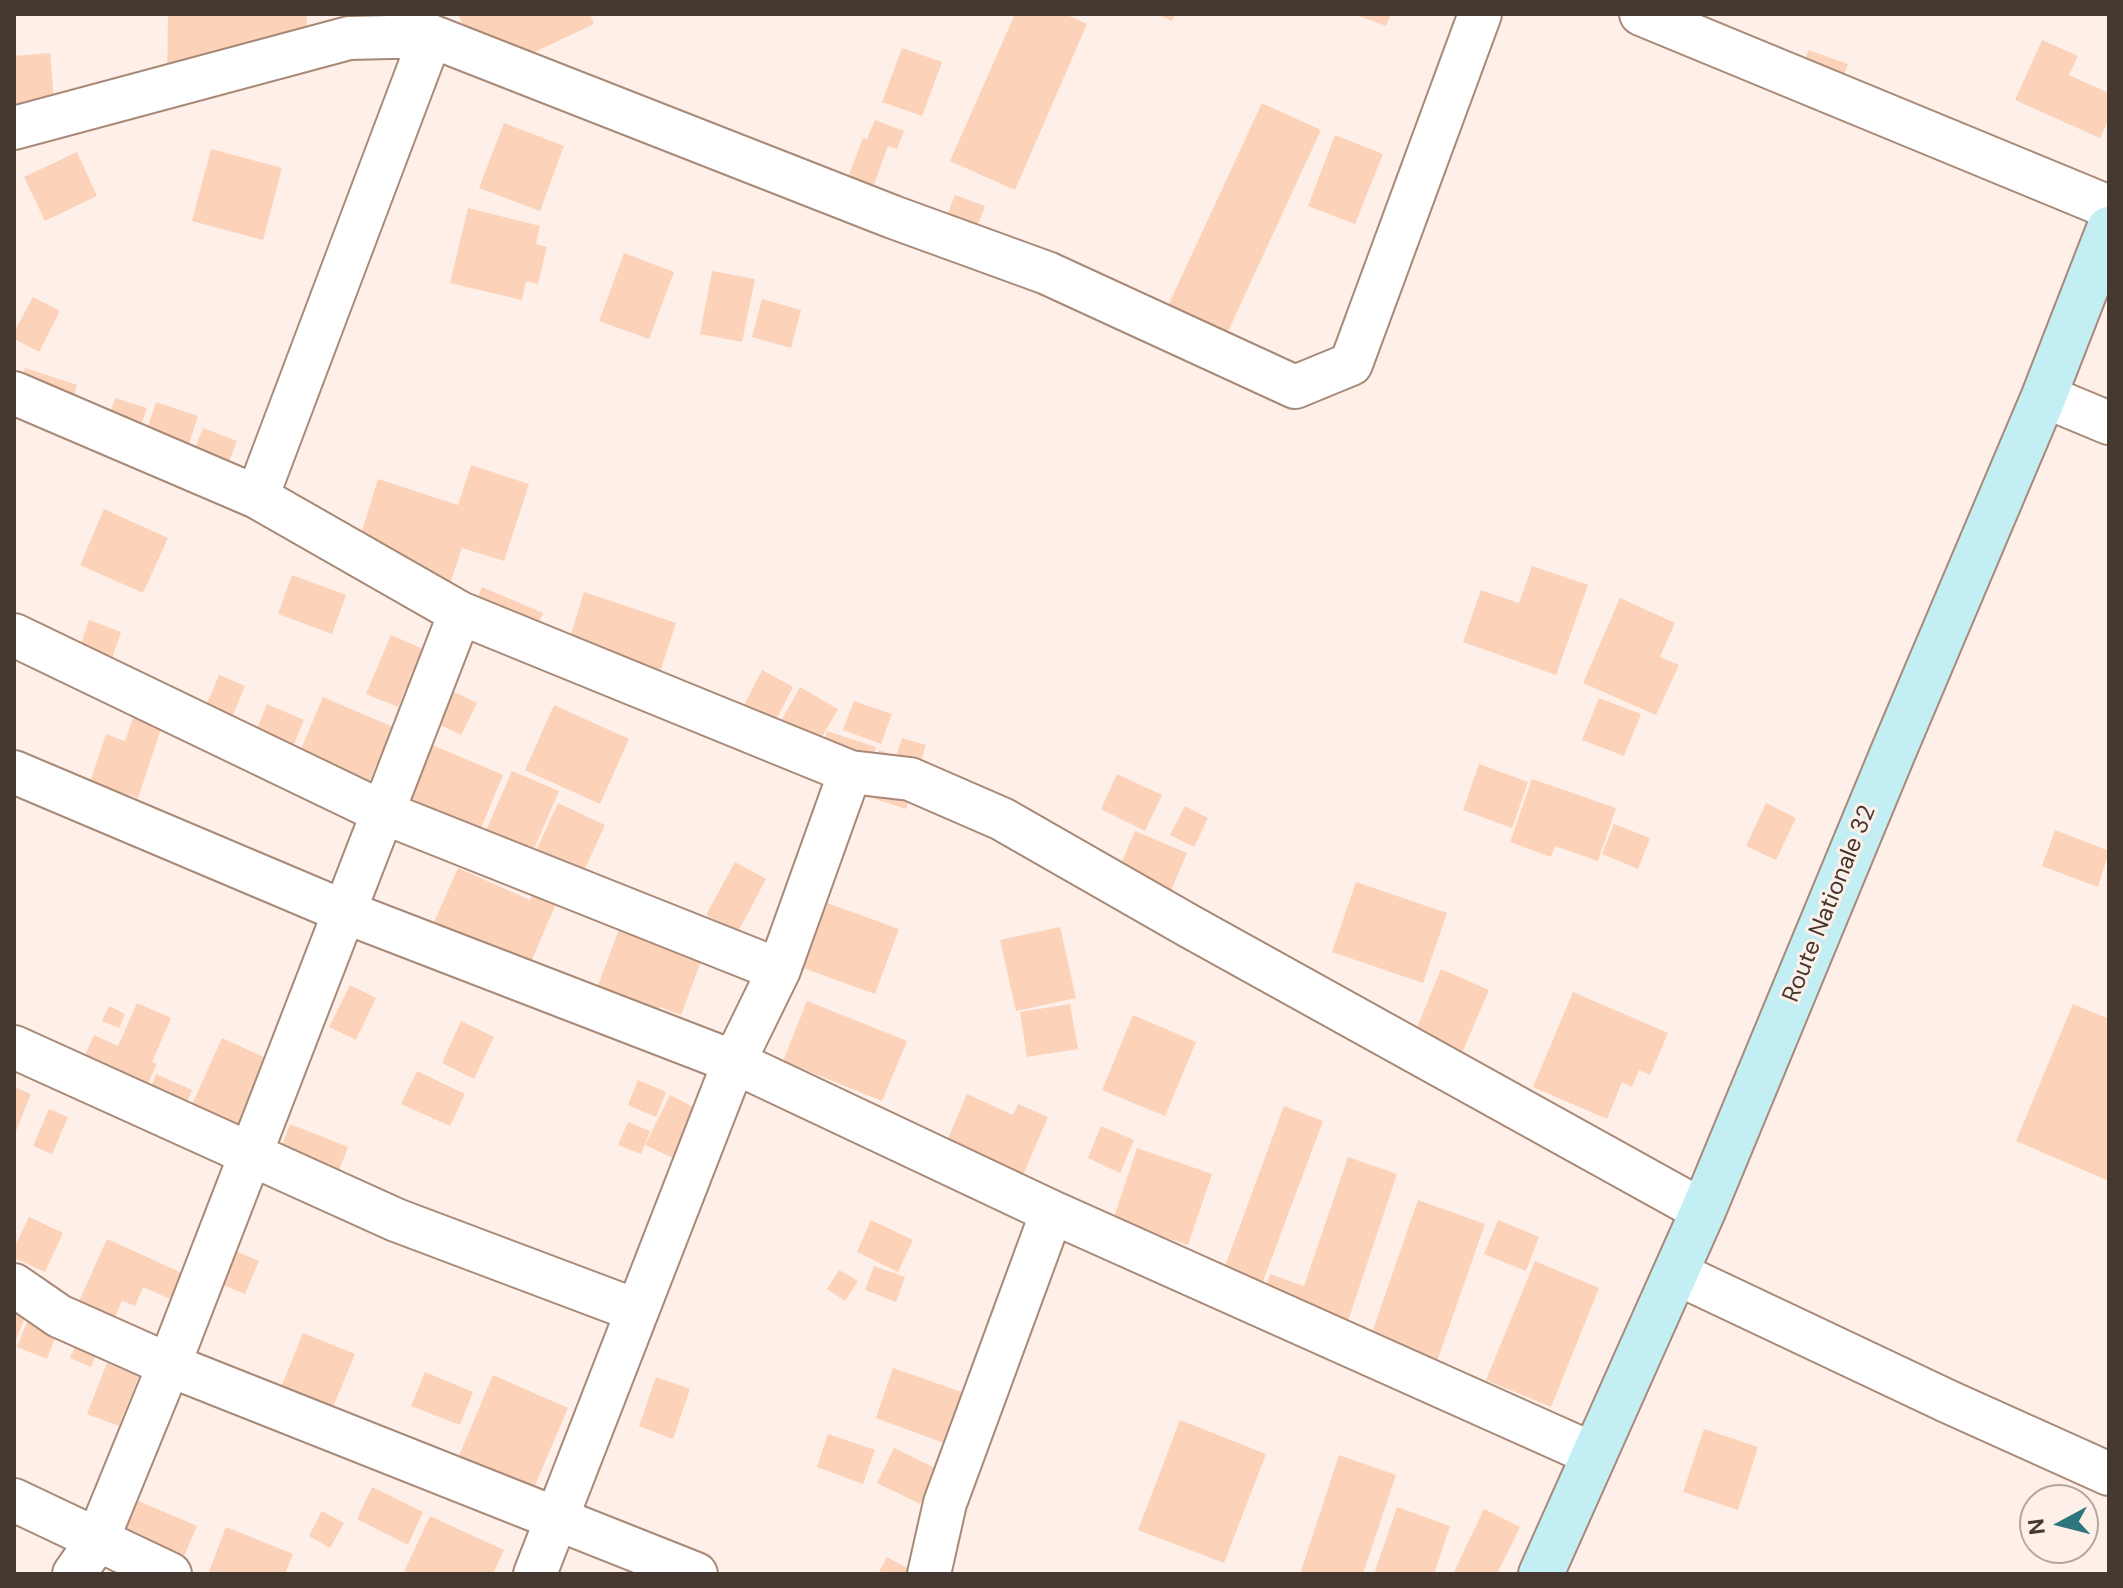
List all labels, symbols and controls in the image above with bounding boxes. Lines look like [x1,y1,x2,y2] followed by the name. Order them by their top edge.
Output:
[1777,801,1883,1007] street label: Route Nationale 32
[2019,1484,2099,1564] north arrow
[2021,1517,2052,1536] text: N

